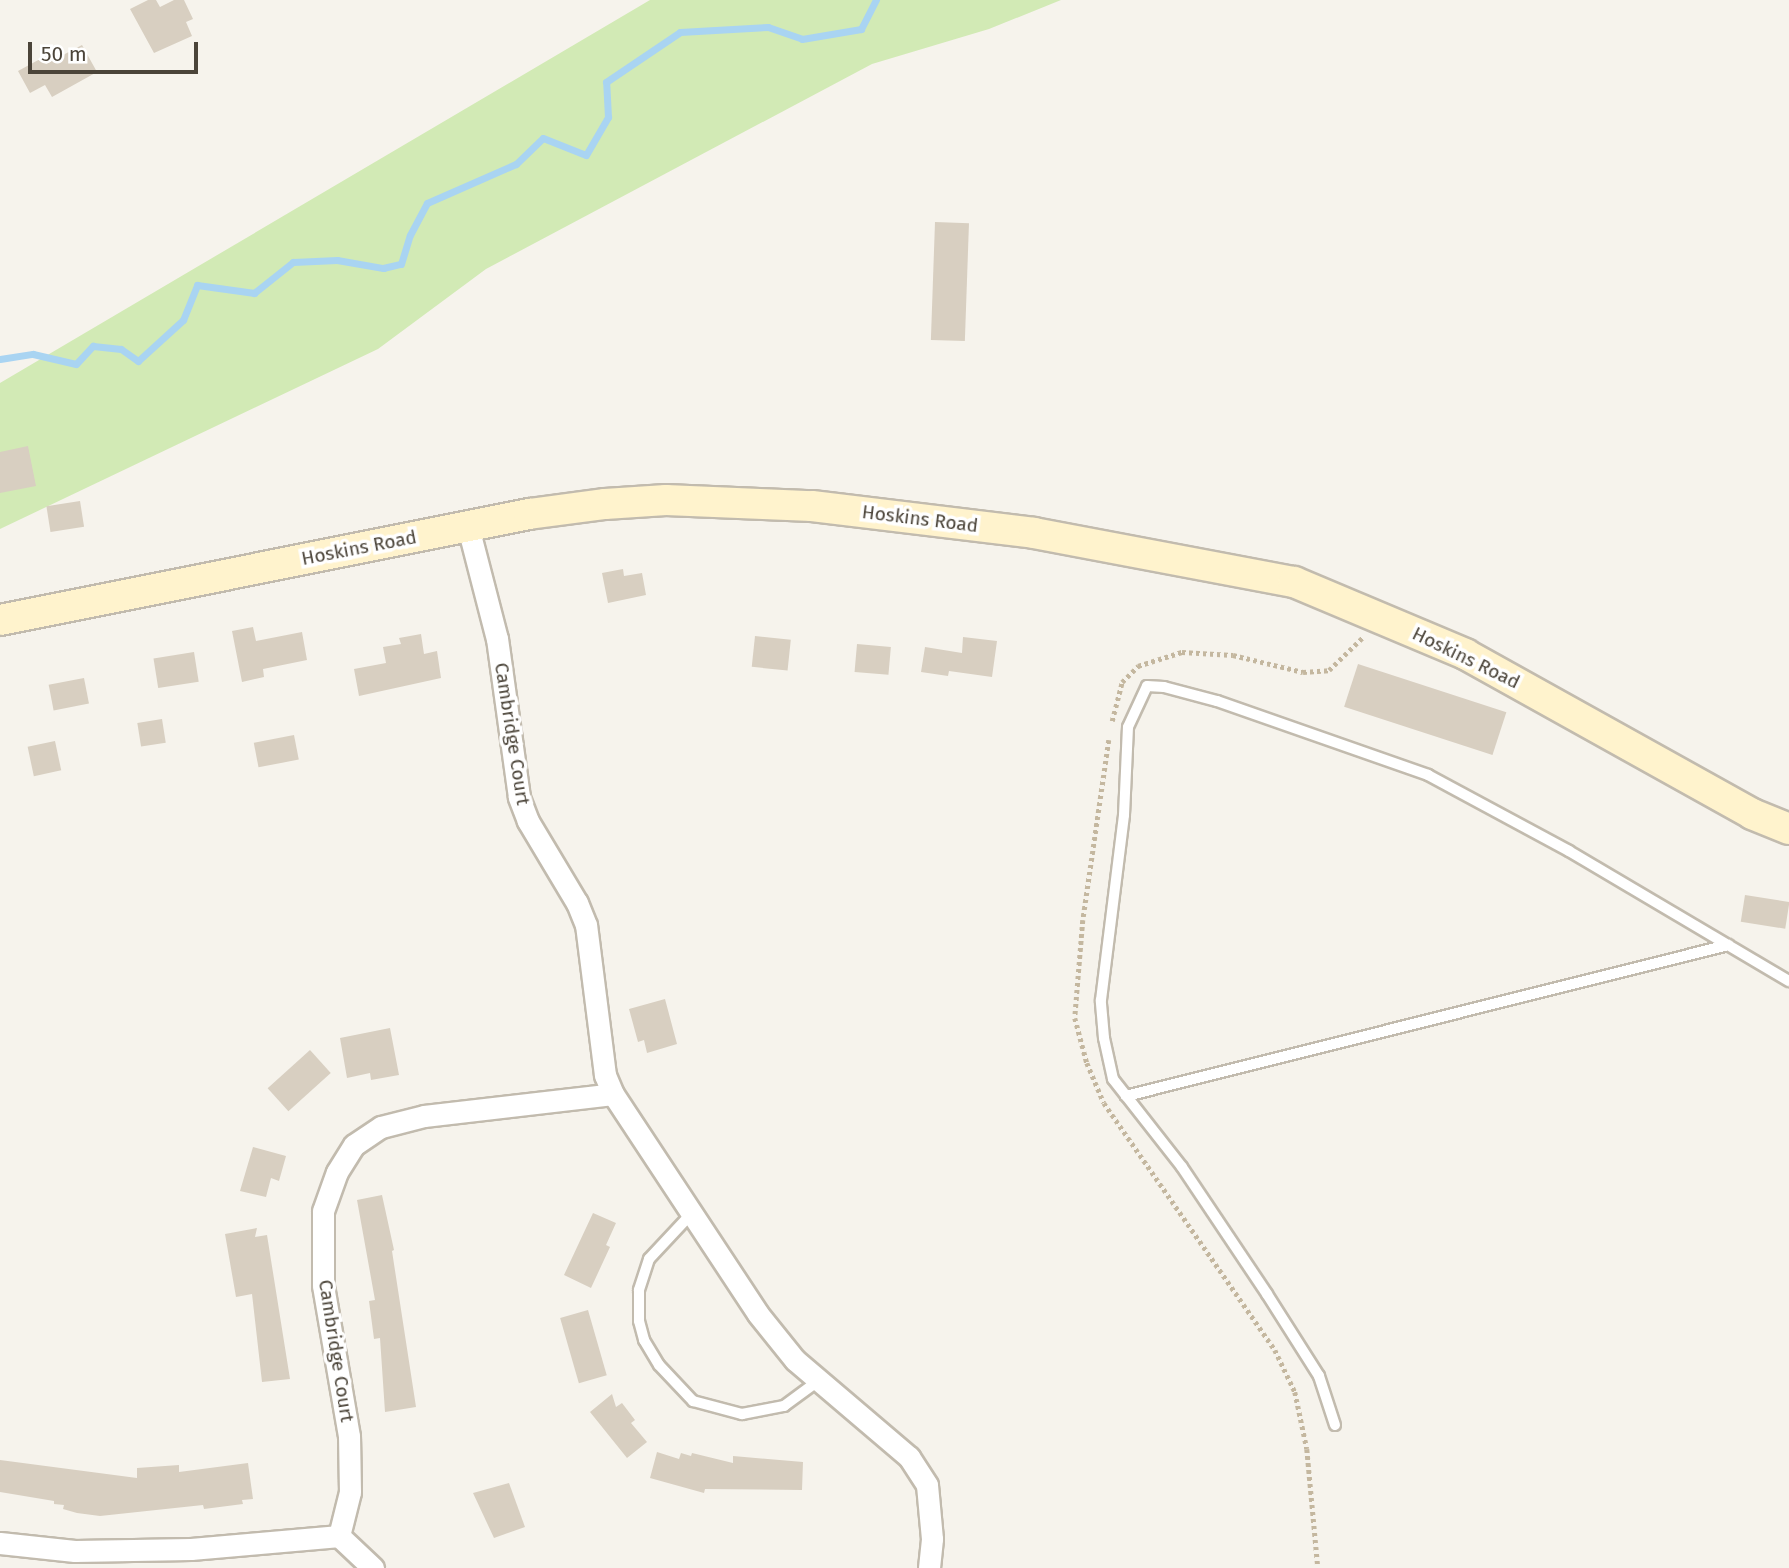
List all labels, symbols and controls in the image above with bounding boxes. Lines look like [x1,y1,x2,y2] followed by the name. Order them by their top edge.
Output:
[32,28,201,72] scale bar
[41,41,87,67] text: 50 m
[861,501,979,537] street label: Hoskins Road
[299,526,419,570] street label: Hoskins Road
[1408,622,1524,694] street label: Hoskins Road
[489,661,535,807] street label: Cambridge Court
[313,1278,359,1424] street label: Cambridge Court

